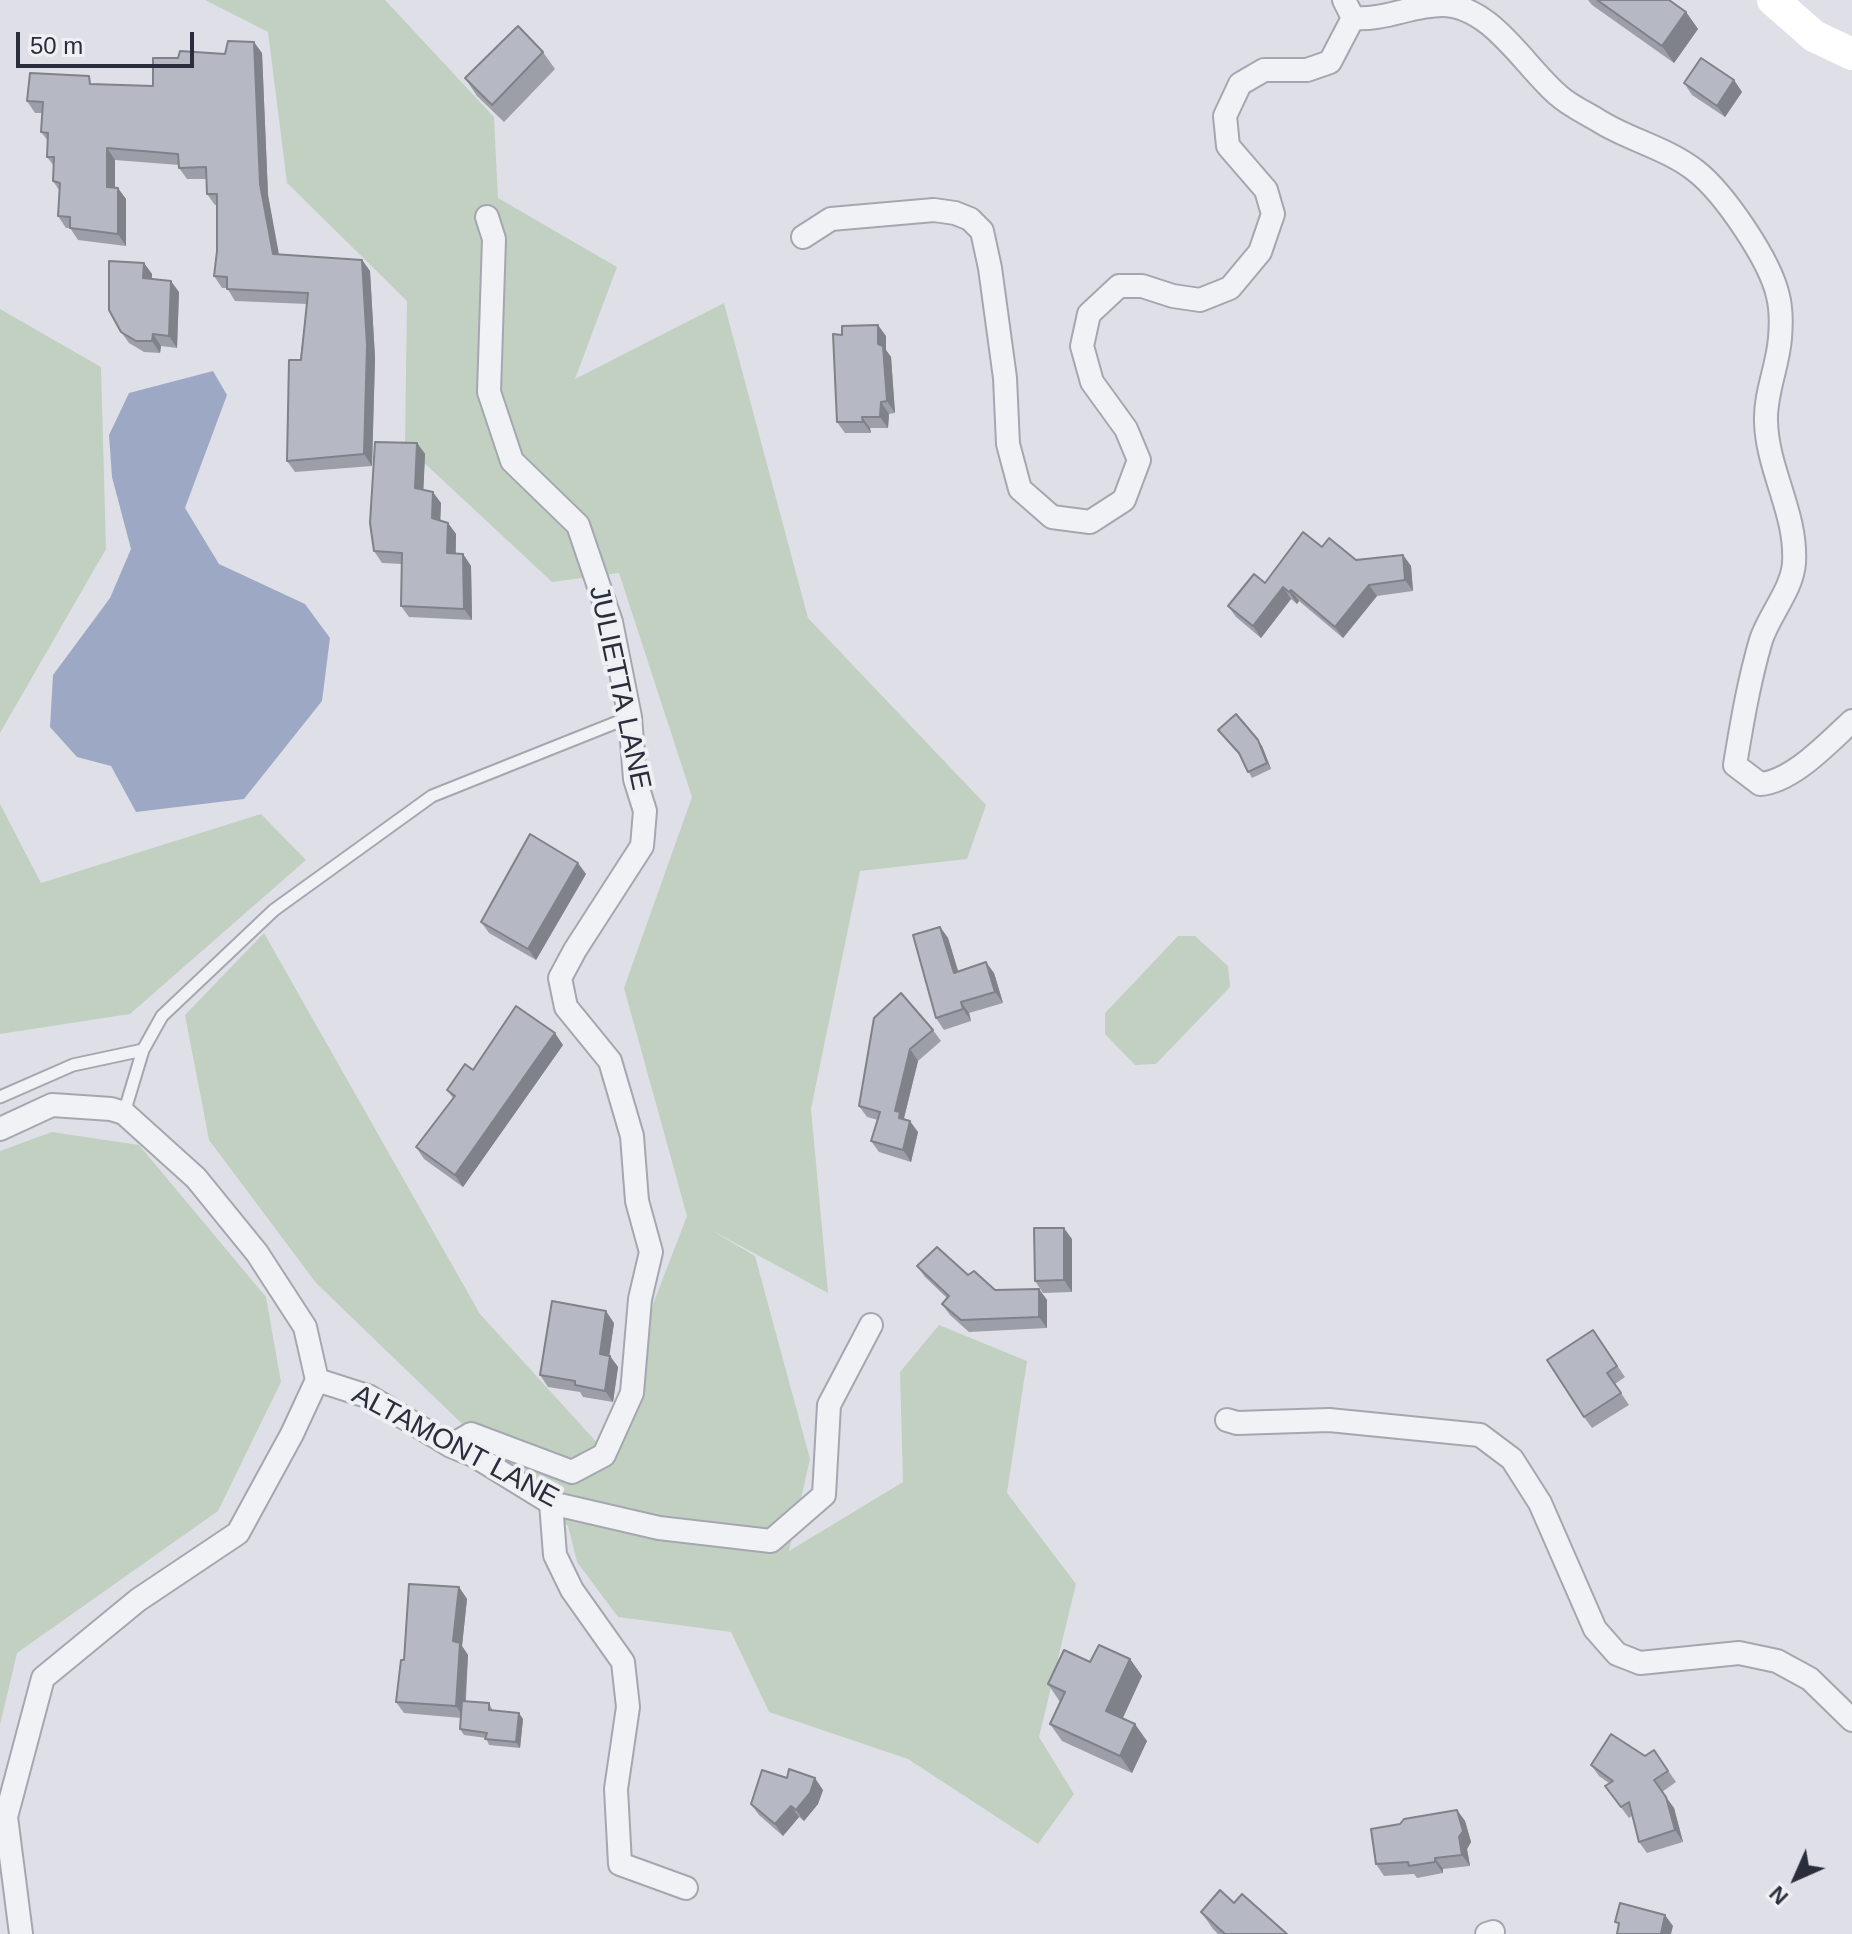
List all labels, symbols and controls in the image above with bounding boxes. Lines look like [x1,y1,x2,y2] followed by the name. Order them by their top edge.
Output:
[20,16,198,66] scale bar
[30,32,83,59] text: 50 m
[581,583,657,793] street label: JULIETTA LANE
[346,1378,564,1516] street label: ALTAMONT LANE
[1756,1838,1836,1918] north arrow
[1764,1881,1793,1910] text: N

